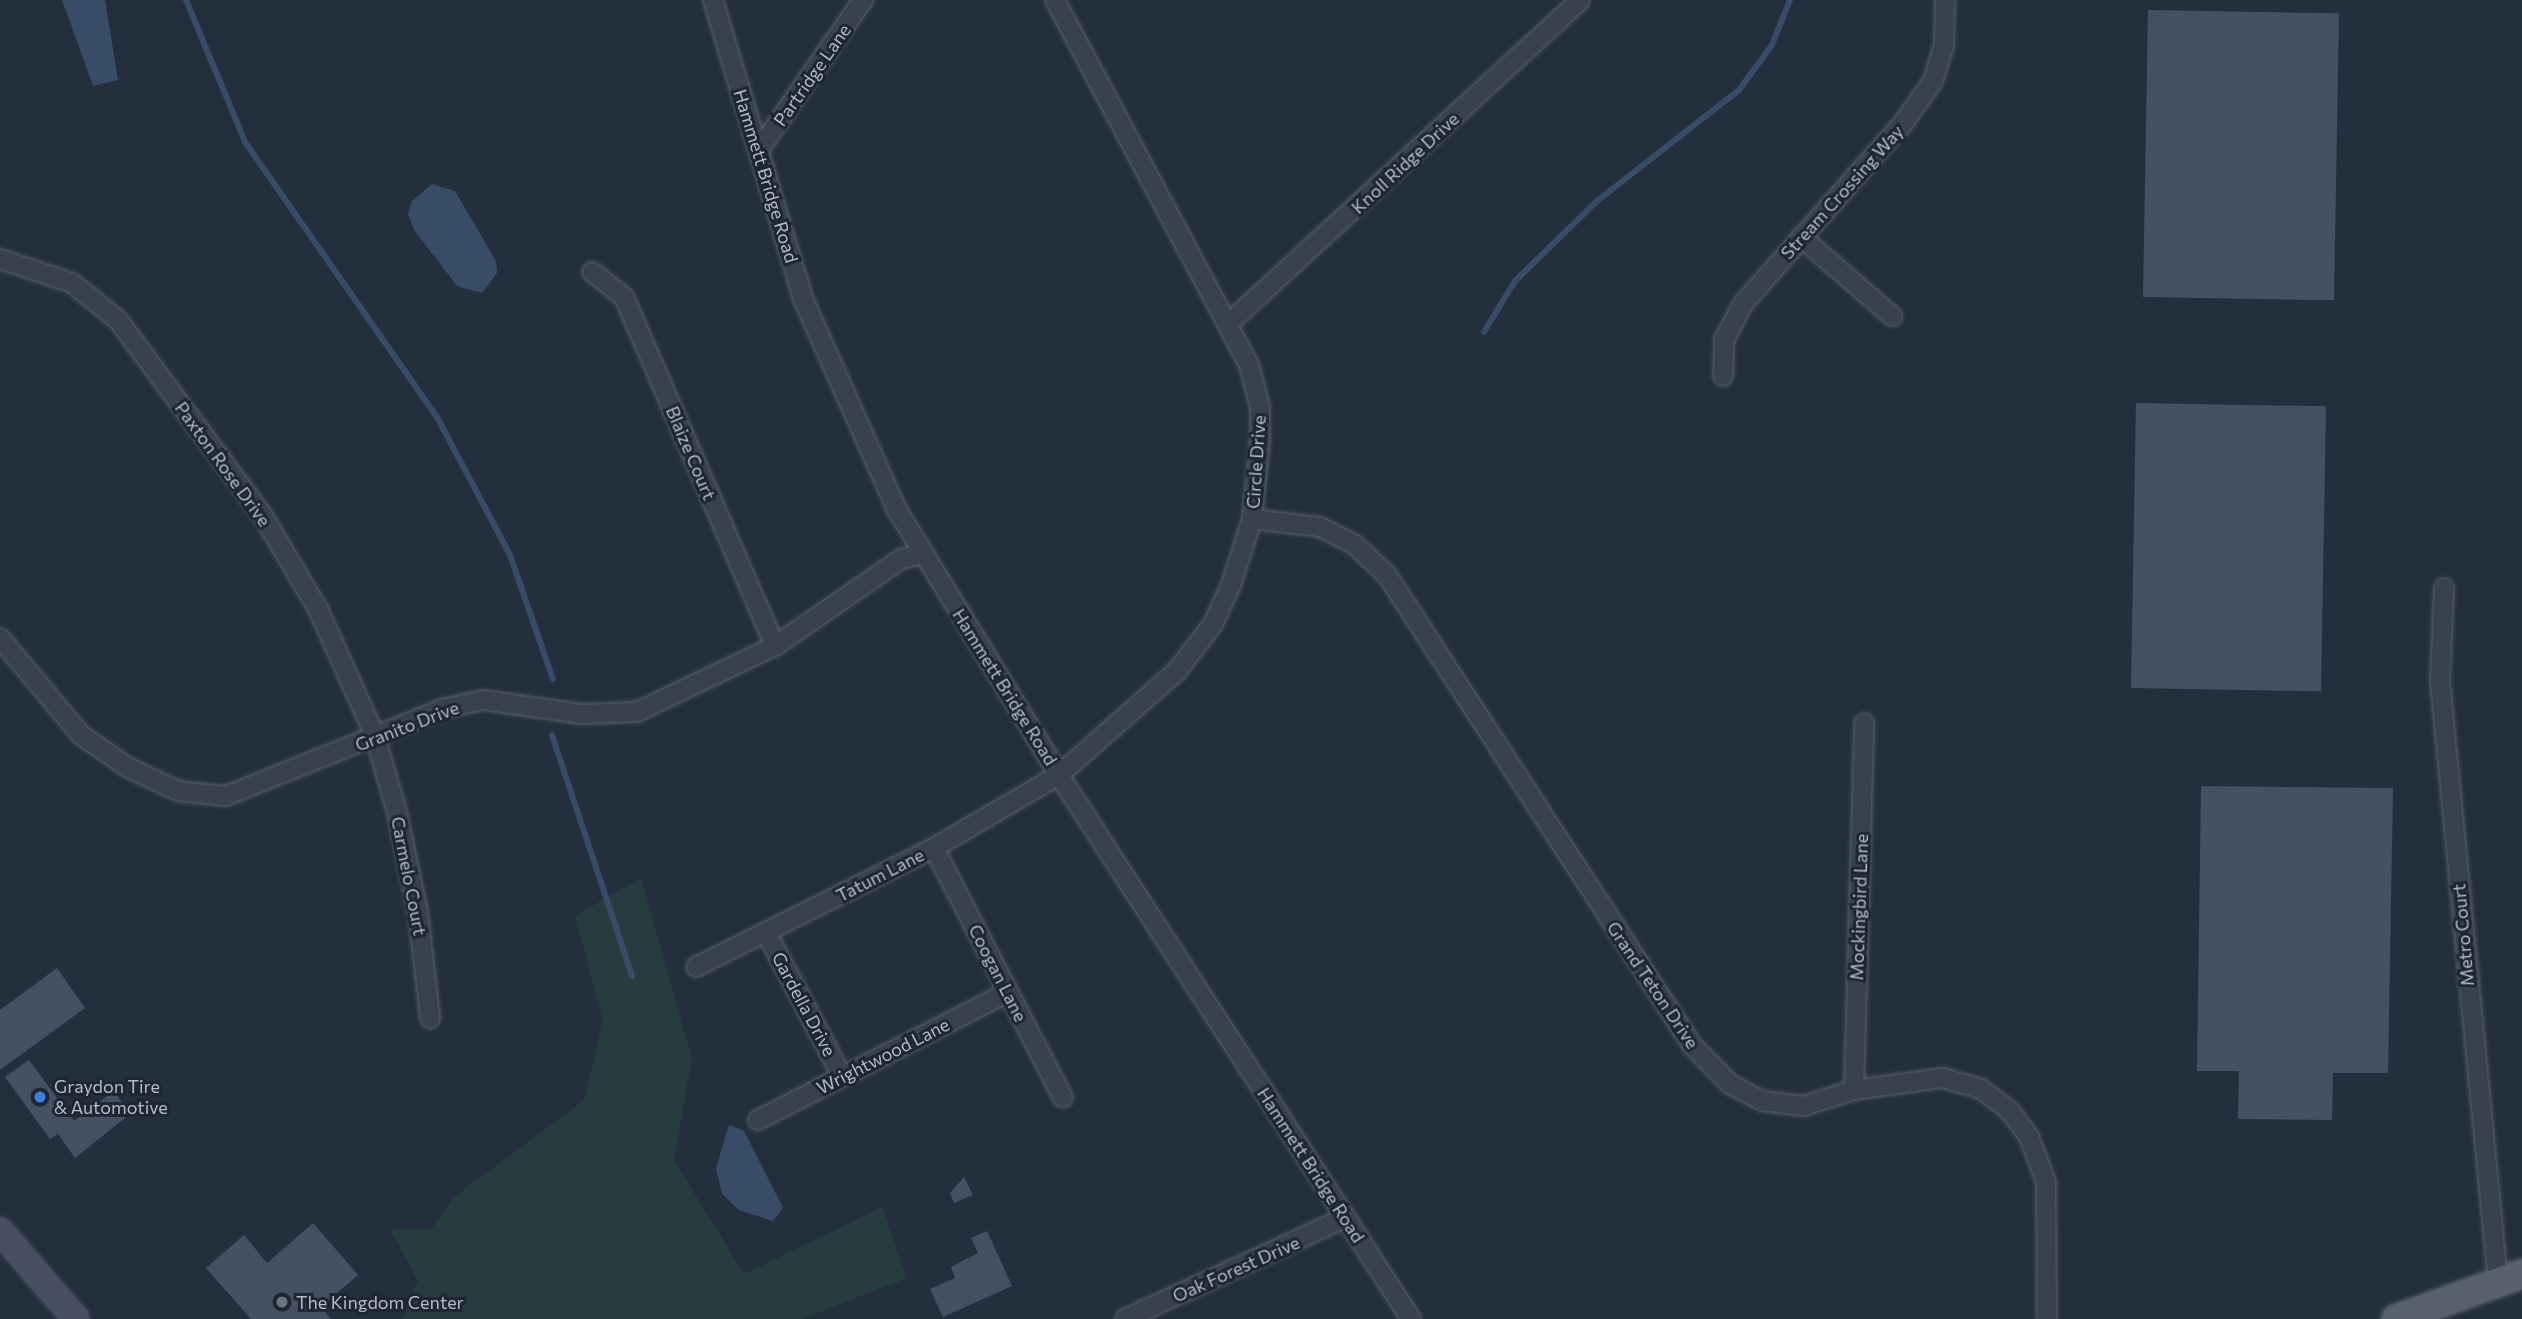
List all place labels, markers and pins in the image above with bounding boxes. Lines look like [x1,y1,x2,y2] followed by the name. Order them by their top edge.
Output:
[54,1076,168,1118] place label: Graydon Tire & Automotive
[32,1089,48,1105] marker: Graydon Tire & Automotive
[296,1291,464,1313] place label: The Kingdom Center
[274,1294,290,1310] marker: The Kingdom Center

